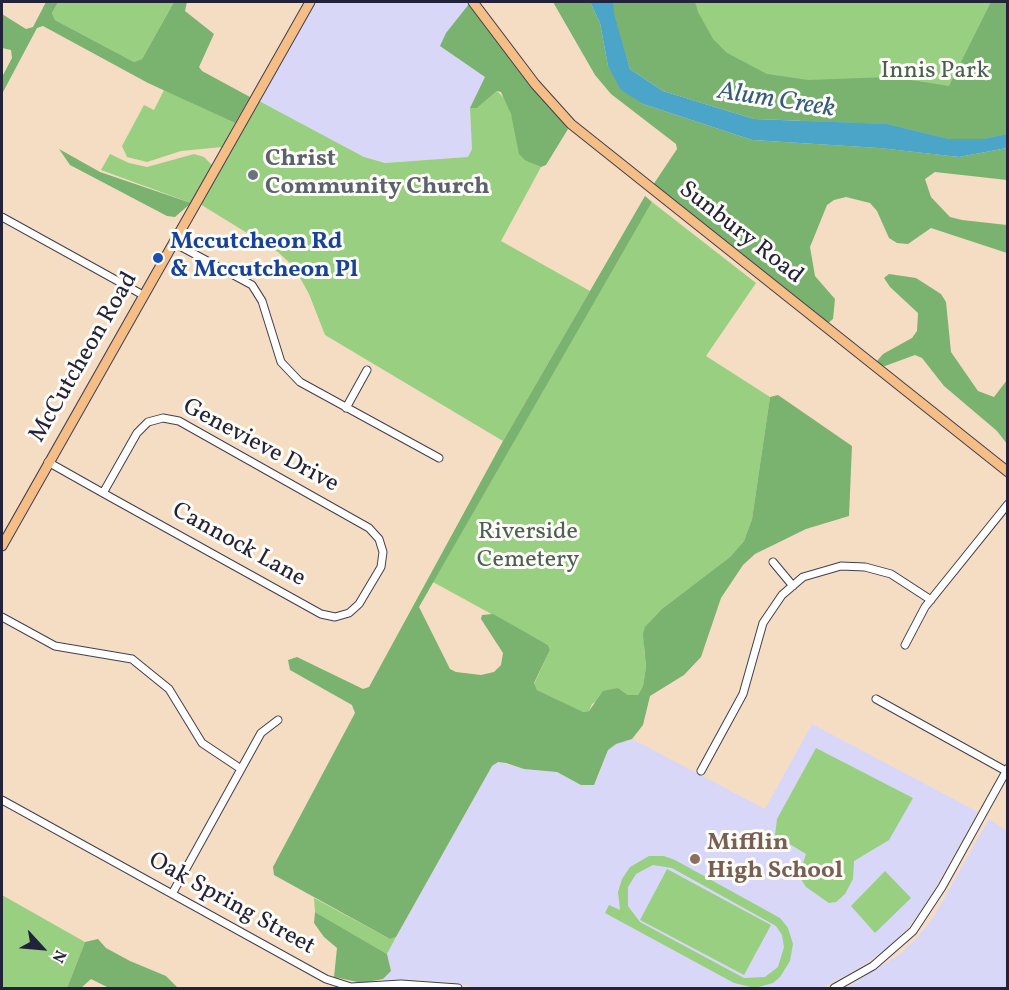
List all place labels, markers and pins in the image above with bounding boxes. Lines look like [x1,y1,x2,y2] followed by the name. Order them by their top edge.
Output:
[265,147,490,203] place label: Christ Community Church
[246,168,260,182] marker: Christ Community Church
[170,230,358,286] place label: Mccutcheon Rd & Mccutcheon Pl
[151,251,165,265] marker: Mccutcheon Rd & Mccutcheon Pl
[707,831,843,887] place label: Mifflin High School
[688,852,702,866] marker: Mifflin High School

